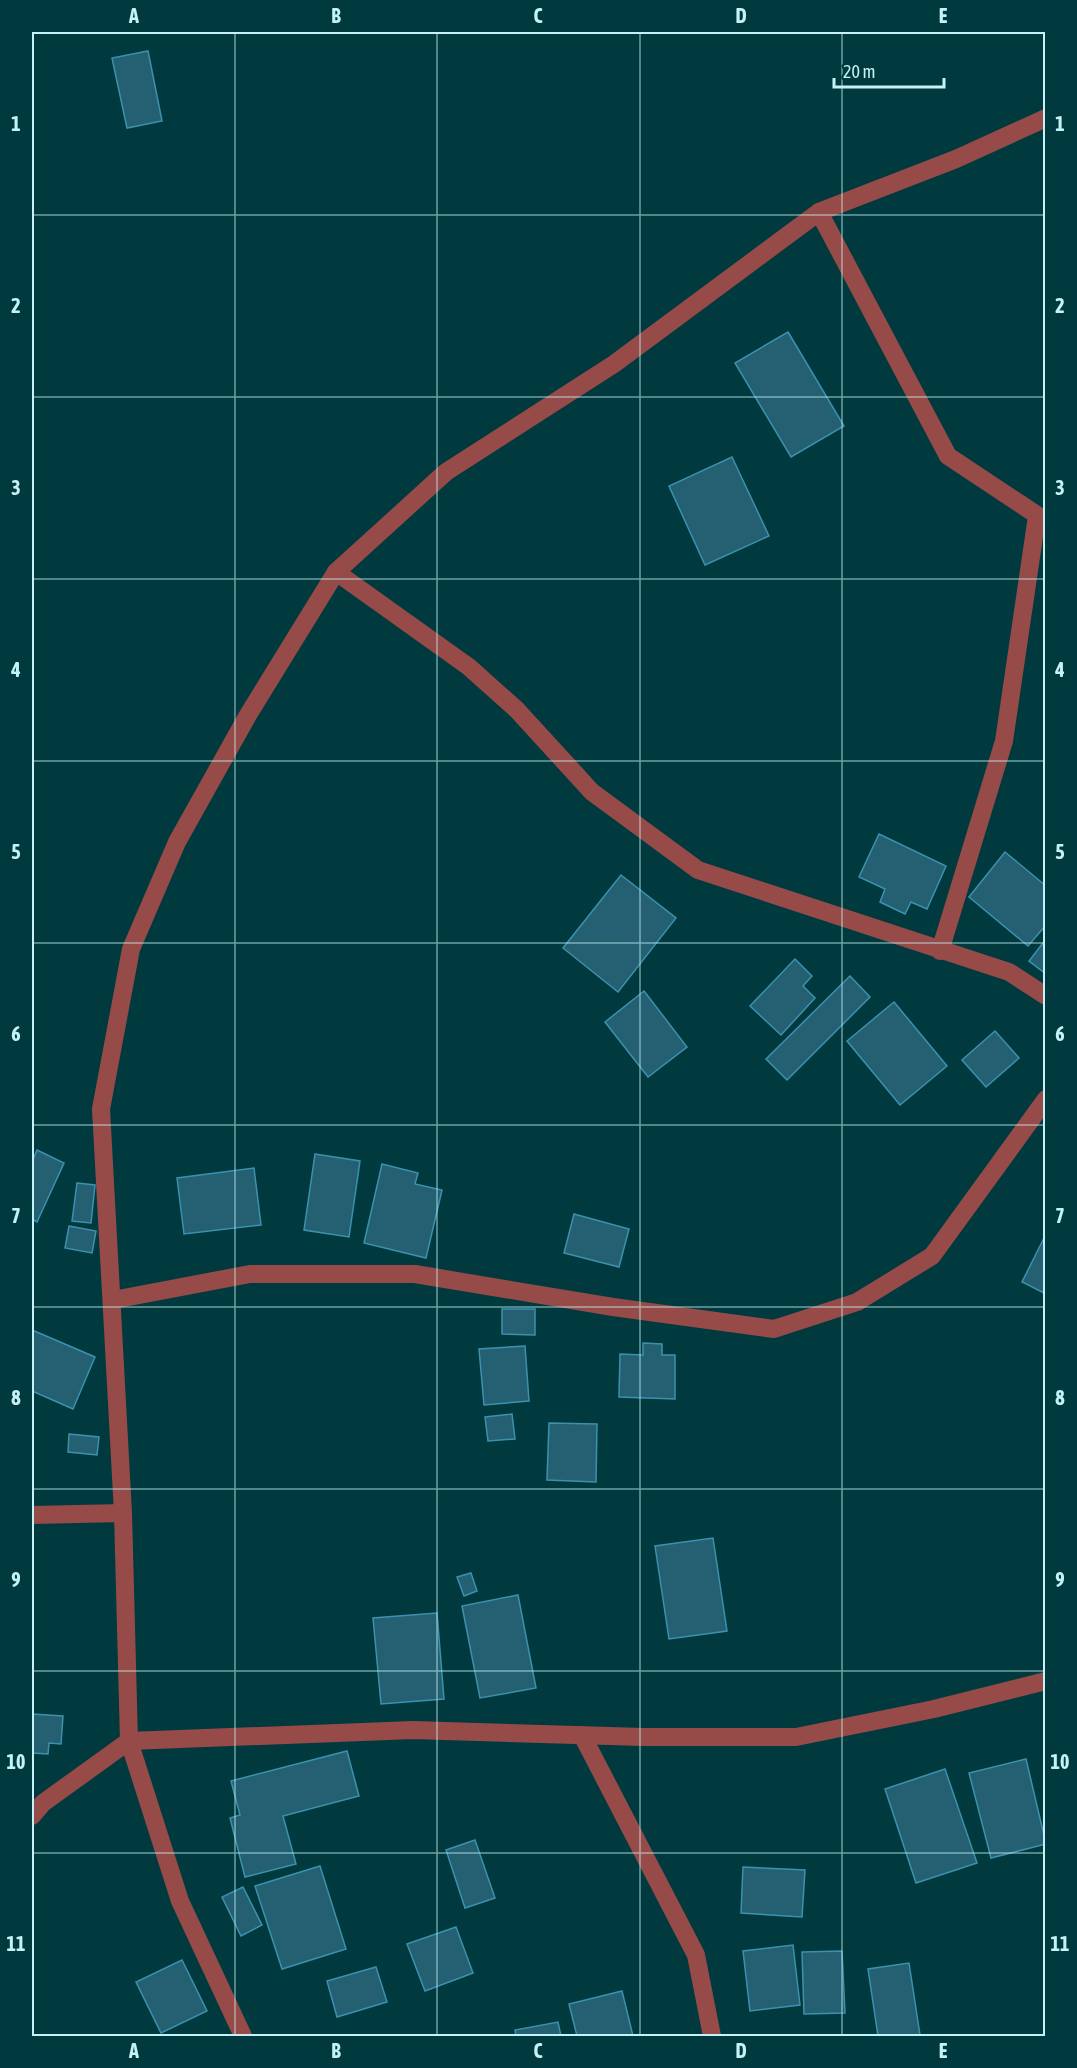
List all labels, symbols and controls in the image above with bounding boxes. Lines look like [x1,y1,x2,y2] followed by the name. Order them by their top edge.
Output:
[128,4,139,27] text: A
[331,4,341,27] text: B
[534,4,543,27] text: C
[735,4,747,27] text: D
[939,4,948,27] text: E
[834,51,944,89] scale bar
[843,61,875,82] text: 20 m
[11,112,21,135] text: 1
[1055,112,1065,135] text: 1
[11,294,21,317] text: 2
[1055,294,1065,317] text: 2
[11,476,21,499] text: 3
[1055,476,1065,499] text: 3
[10,658,21,681] text: 4
[1054,658,1065,681] text: 4
[11,840,21,863] text: 5
[1055,840,1065,863] text: 5
[11,1022,21,1045] text: 6
[1055,1022,1065,1045] text: 6
[11,1204,21,1227] text: 7
[1055,1204,1065,1227] text: 7
[11,1386,21,1409] text: 8
[1055,1386,1065,1409] text: 8
[11,1568,21,1591] text: 9
[1055,1568,1065,1591] text: 9
[7,1750,25,1773] text: 10
[1051,1750,1069,1773] text: 10
[7,1932,25,1955] text: 11
[1051,1932,1069,1955] text: 11
[128,2039,139,2062] text: A
[331,2039,341,2062] text: B
[534,2039,543,2062] text: C
[735,2039,747,2062] text: D
[939,2039,948,2062] text: E

